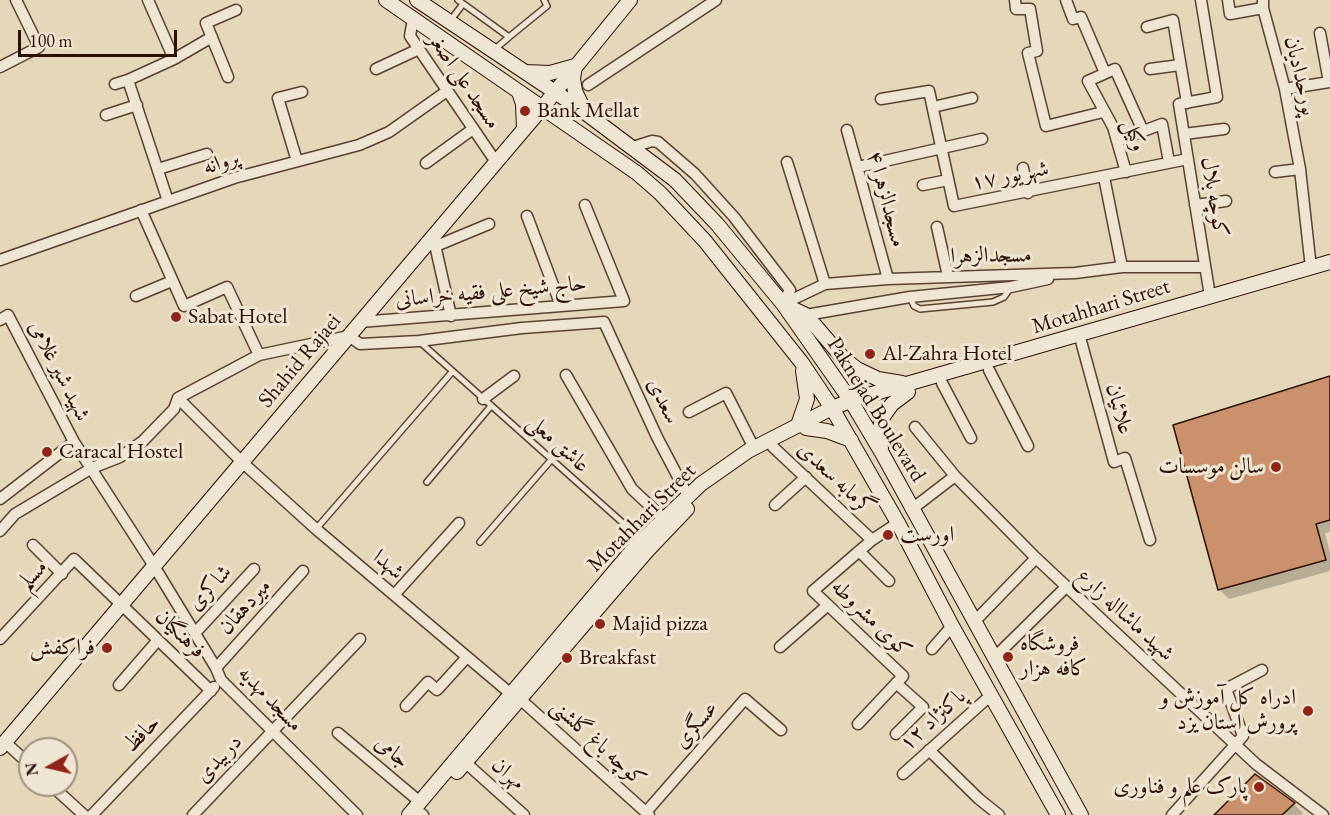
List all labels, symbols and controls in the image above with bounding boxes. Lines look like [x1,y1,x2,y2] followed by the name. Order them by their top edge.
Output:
[21,18,180,56] scale bar
[422,28,506,134] street label: مسجد علی اصغر
[29,29,73,52] text: 100 m
[1278,34,1322,118] street label: پورحدادیان
[537,98,639,124] place label: Bank Mellat
[518,104,532,118] marker: Bank Mellat
[1116,115,1152,155] street label: وکیل
[200,145,242,181] street label: پروانه
[860,148,912,250] street label: مسجدالزهرا ۴
[1195,155,1233,239] street label: کوچه بلال
[969,156,1051,196] street label: ۱۷ شهریور
[950,242,1032,270] street label: مسجدالزهرا
[394,270,588,314] street label: حاج شیخ علی فقیه خراسانی
[1029,273,1173,341] street label: Motahhari Street
[188,304,287,330] place label: Sabat Hotel
[253,309,347,413] street label: Shahid Rajaei
[169,310,183,324] marker: Sabat Hotel
[22,316,96,426] street label: شهید شیر غلامی
[821,333,931,487] street label: Paknejad Boulevard
[882,341,1012,367] place label: Al-Zahra Hotel
[863,347,877,361] marker: Al-Zahra Hotel
[641,374,685,428] street label: سعدی
[1100,381,1138,437] street label: علائیان
[521,409,595,479] street label: عاشق معلی
[792,436,880,522] street label: گرمابه سعدی
[59,439,183,465] place label: Caracal Hostel
[40,445,54,459] marker: Caracal Hostel
[1158,454,1264,480] place label: سالن موسسات
[582,458,702,578] street label: Motahhari Street
[1269,460,1283,474] marker: سالن موسسات
[900,522,954,548] place label: اورست
[881,528,895,542] marker: اورست
[367,544,409,586] street label: شهدا
[13,554,53,596] street label: مسلم
[182,560,238,616] street label: شاکری
[1071,563,1179,667] street label: شهید ماشااله زارع
[213,573,277,641] street label: میردهقان
[825,574,917,664] street label: کوی مشروطه
[149,604,211,664] street label: فرهنگیان
[612,611,708,637] place label: Majid pizza
[593,617,607,631] marker: Majid pizza
[1020,631,1087,682] place label: فروشگاه کافه هزار
[30,635,95,661] place label: فراکفش
[100,641,114,655] marker: فراکفش
[579,645,656,671] place label: Breakfast
[1001,650,1015,664] marker: فروشگاه کافه هزار
[560,651,574,665] marker: Breakfast
[232,660,308,738] street label: مسجد مهدیه
[894,683,972,757] street label: پاکنژاد ۱۲
[1160,685,1296,736] place label: ادراه کل آموزش و پرورش استان یزد
[545,693,651,793] street label: کوچه باغ گلشنی
[668,696,724,754] street label: عسگری
[1301,704,1315,718] marker: ادراه کل آموزش و پرورش استان یزد
[118,710,166,758] street label: حافظ
[190,729,248,789] street label: دربیدی
[369,730,415,774] street label: جامی
[18,737,78,797] north arrow
[486,752,530,796] street label: مهران
[20,761,43,777] text: N
[1113,774,1247,800] place label: پارک علم و فناوری
[1252,780,1266,794] marker: پارک علم و فناوری

